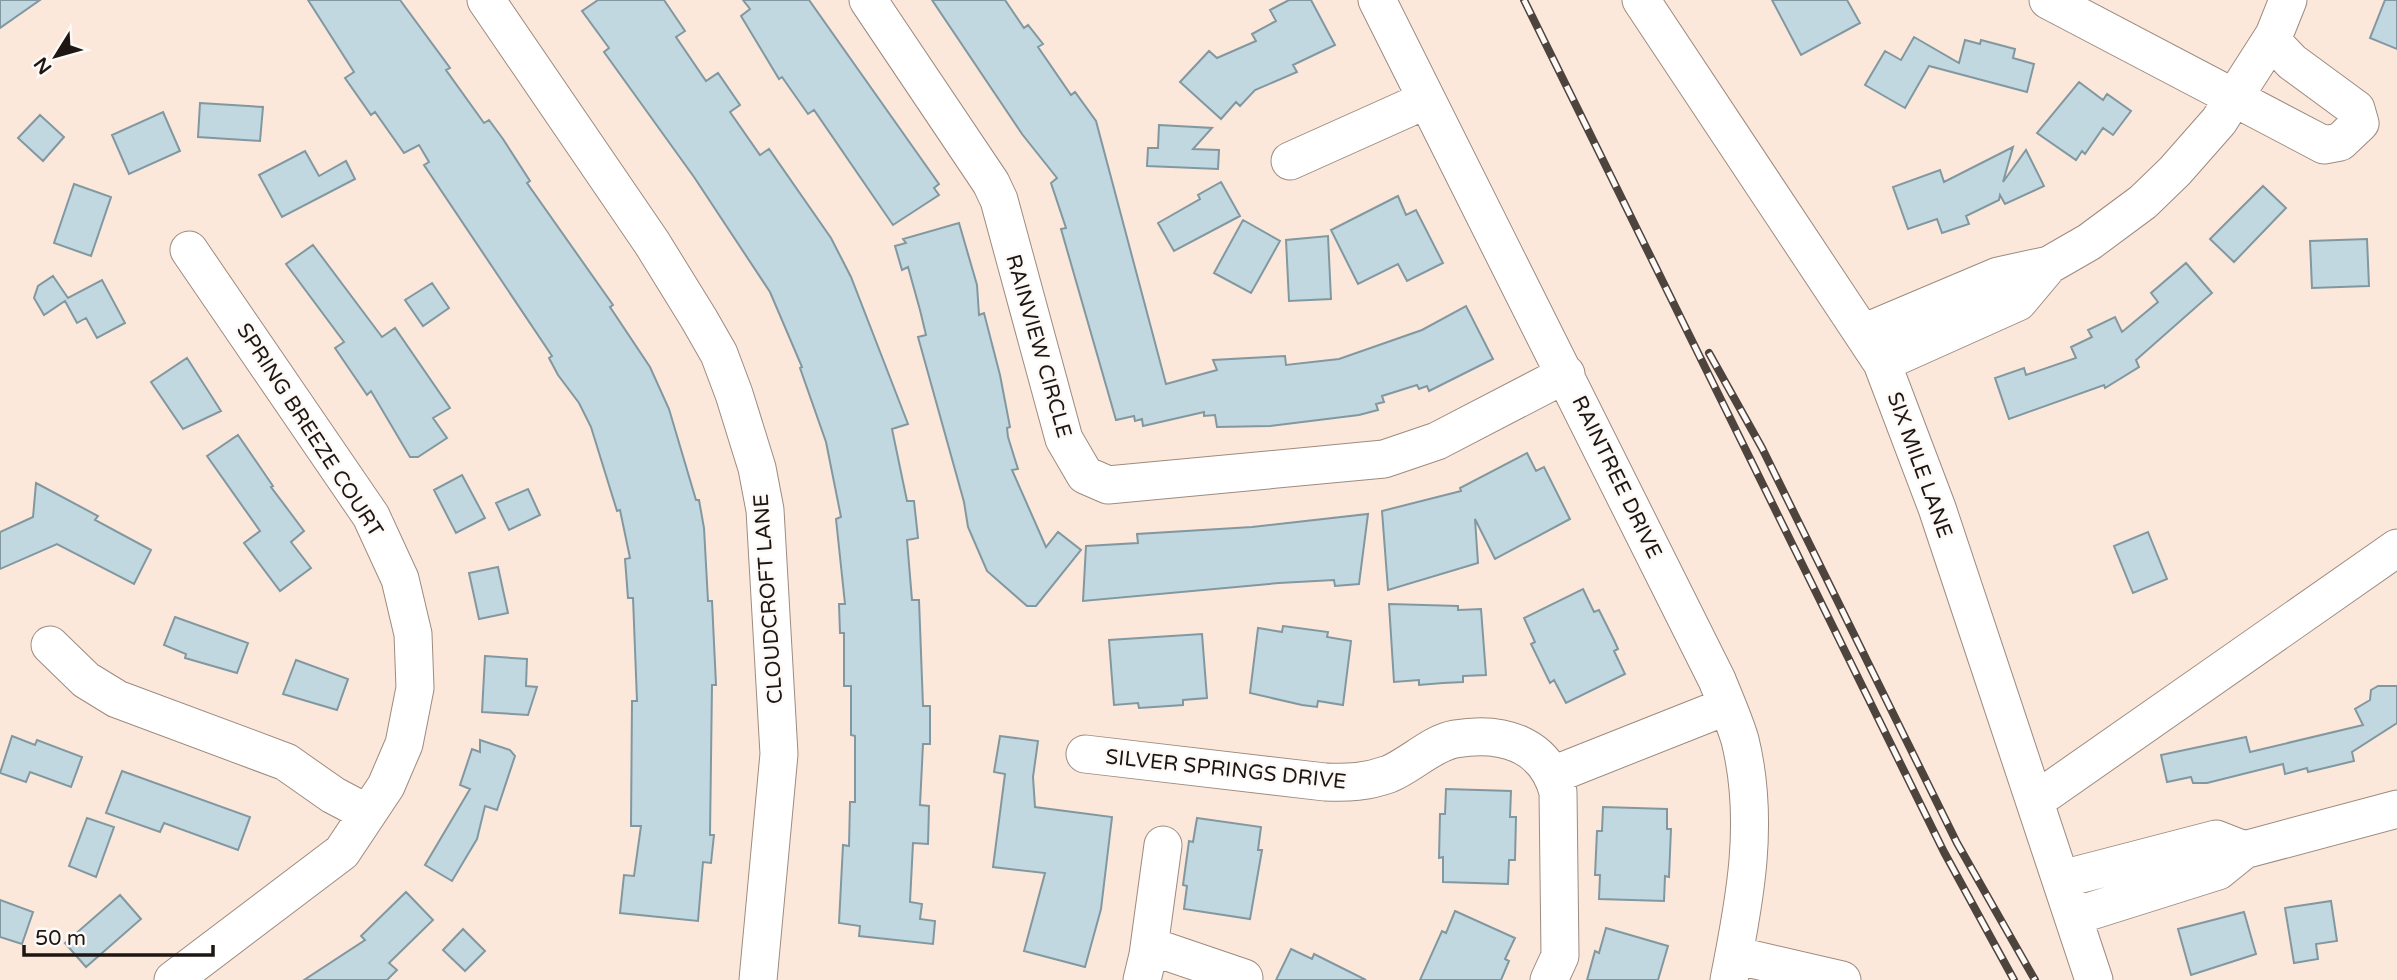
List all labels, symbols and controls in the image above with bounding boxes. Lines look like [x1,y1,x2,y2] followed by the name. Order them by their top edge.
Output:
[21,21,91,91] north arrow
[30,53,57,78] text: N
[1000,252,1077,441] street label: RAINVIEW CIRCLE
[231,319,388,542] street label: SPRING BREEZE COURT
[1882,389,1957,541] street label: SIX MILE LANE
[1566,392,1667,563] street label: RAINTREE DRIVE
[749,493,788,705] street label: CLOUDCROFT LANE
[1104,744,1348,795] street label: SILVER SPRINGS DRIVE
[24,914,214,958] scale bar
[35,926,86,951] text: 50 m

